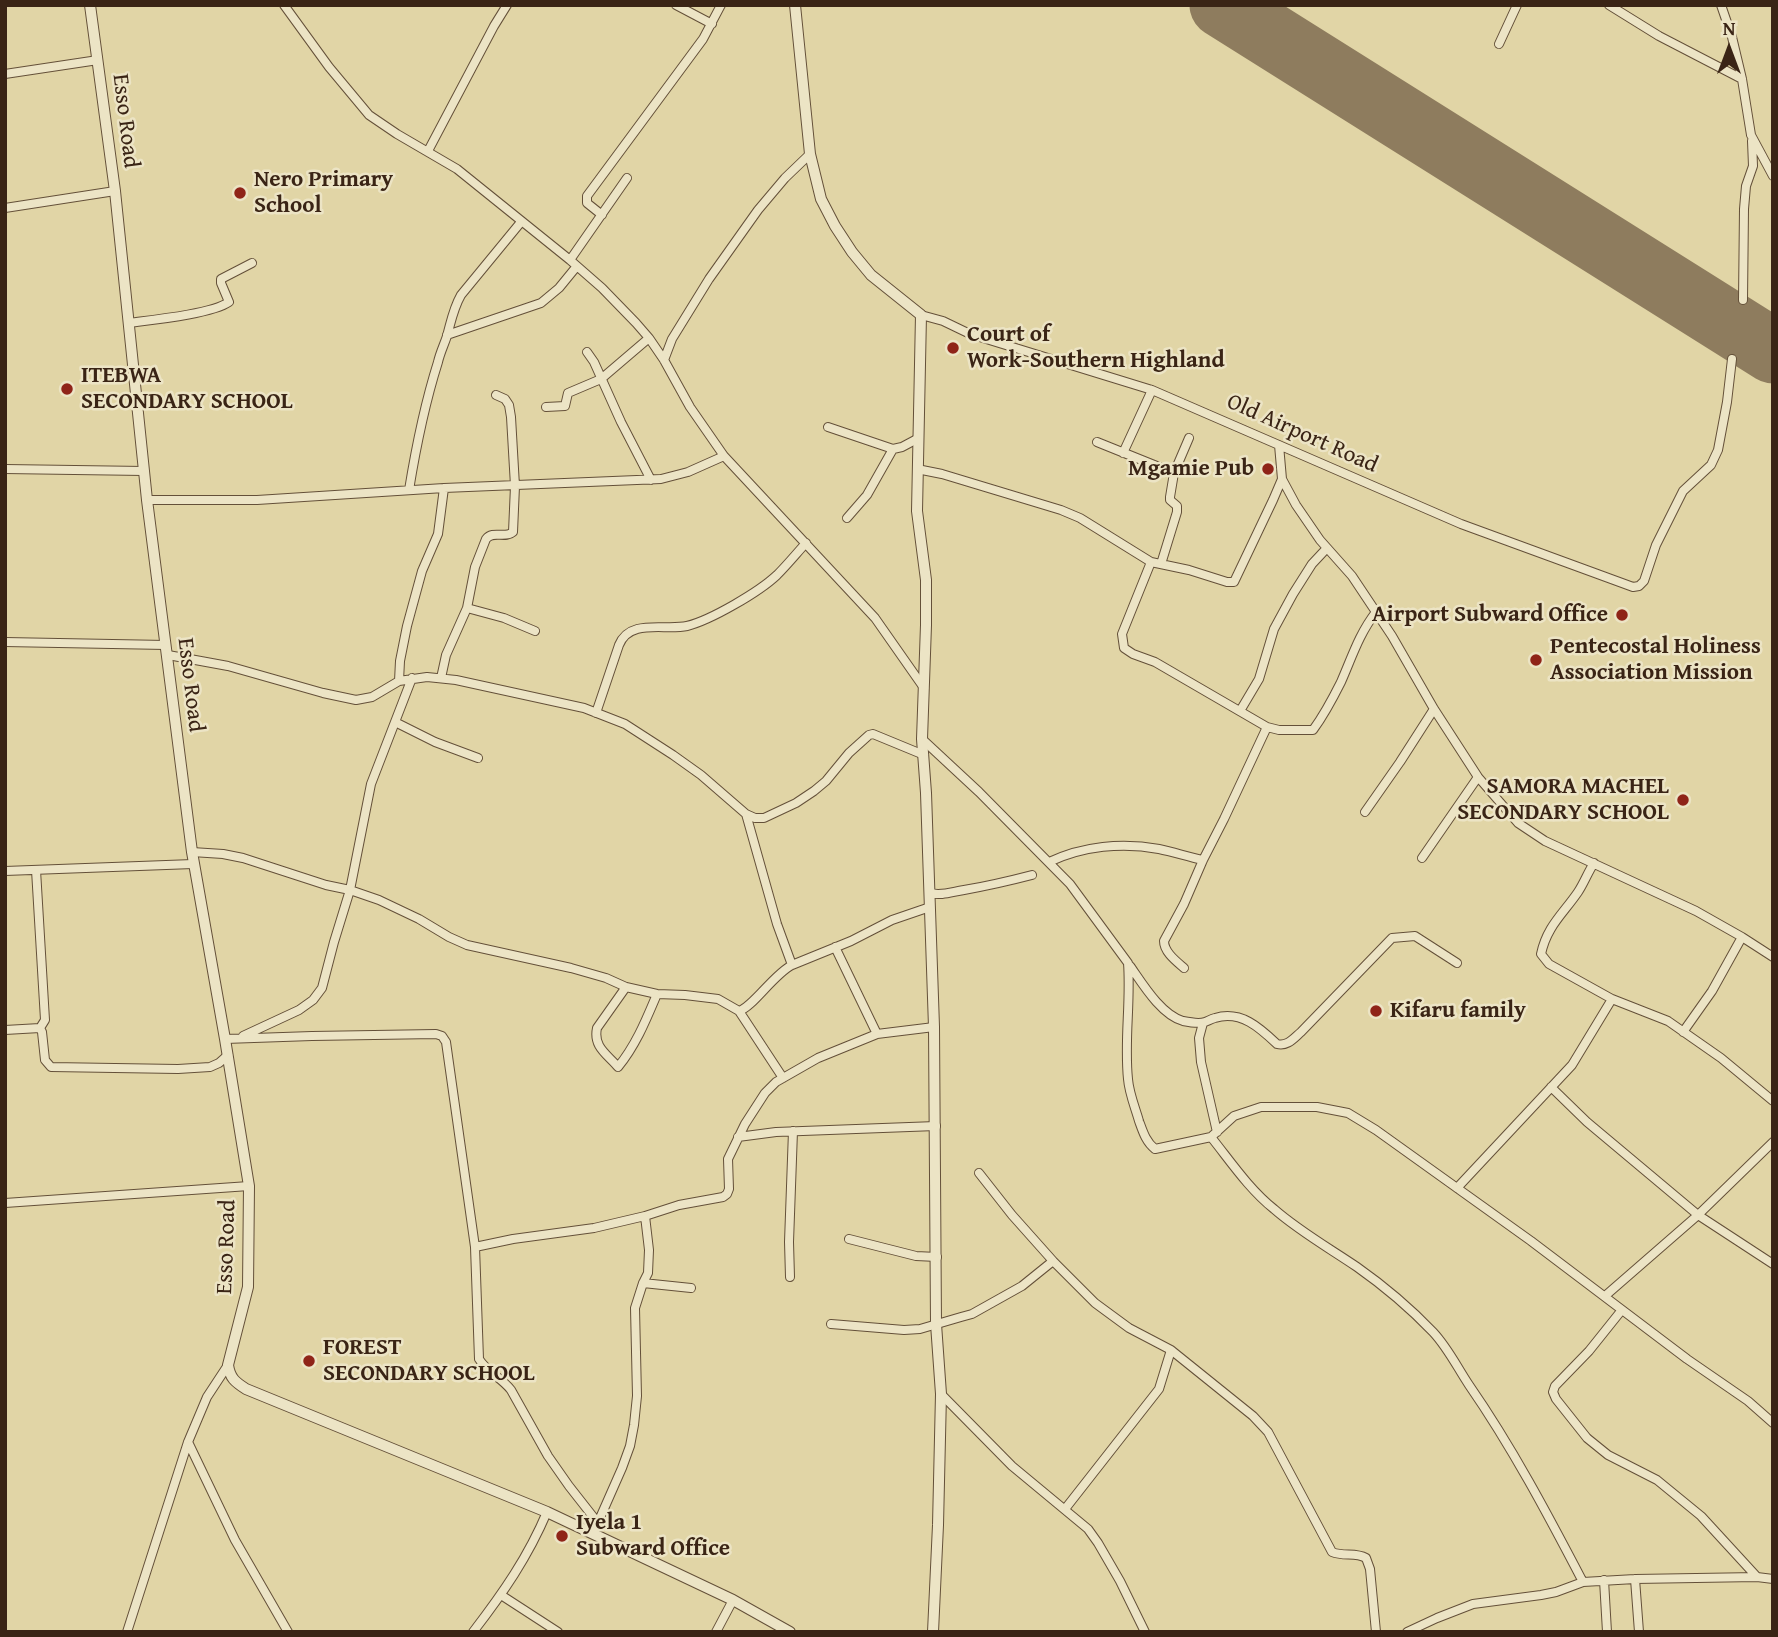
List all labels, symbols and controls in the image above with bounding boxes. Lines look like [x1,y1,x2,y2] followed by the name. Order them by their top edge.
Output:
[1694,14,1764,84] north arrow
[1723,14,1735,42] text: N
[106,72,144,170] street label: Esso Road
[254,166,393,220] place label: Nero Primary School
[232,185,248,201] marker: Nero Primary School
[967,321,1225,375] place label: Court of Work-Southern Highland
[945,340,961,356] marker: Court of Work-Southern Highland
[81,362,293,416] place label: ITEBWA SECONDARY SCHOOL
[59,381,75,397] marker: ITEBWA SECONDARY SCHOOL
[1222,388,1382,480] street label: Old Airport Road
[1128,455,1254,483] place label: Mgamie Pub
[1260,461,1276,477] marker: Mgamie Pub
[1372,601,1608,629] place label: Airport Subward Office
[1614,607,1630,623] marker: Airport Subward Office
[1550,633,1761,687] place label: Pentecostal Holiness Association Mission
[171,636,209,734] street label: Esso Road
[1528,652,1544,668] marker: Pentecostal Holiness Association Mission
[1457,773,1669,827] place label: SAMORA MACHEL SECONDARY SCHOOL
[1675,792,1691,808] marker: SAMORA MACHEL SECONDARY SCHOOL
[1390,997,1526,1025] place label: Kifaru family
[1368,1003,1384,1019] marker: Kifaru family
[212,1199,242,1295] street label: Esso Road
[323,1334,535,1388] place label: FOREST SECONDARY SCHOOL
[301,1353,317,1369] marker: FOREST SECONDARY SCHOOL
[576,1509,730,1563] place label: Iyela 1 Subward Office
[554,1528,570,1544] marker: Iyela 1 Subward Office

